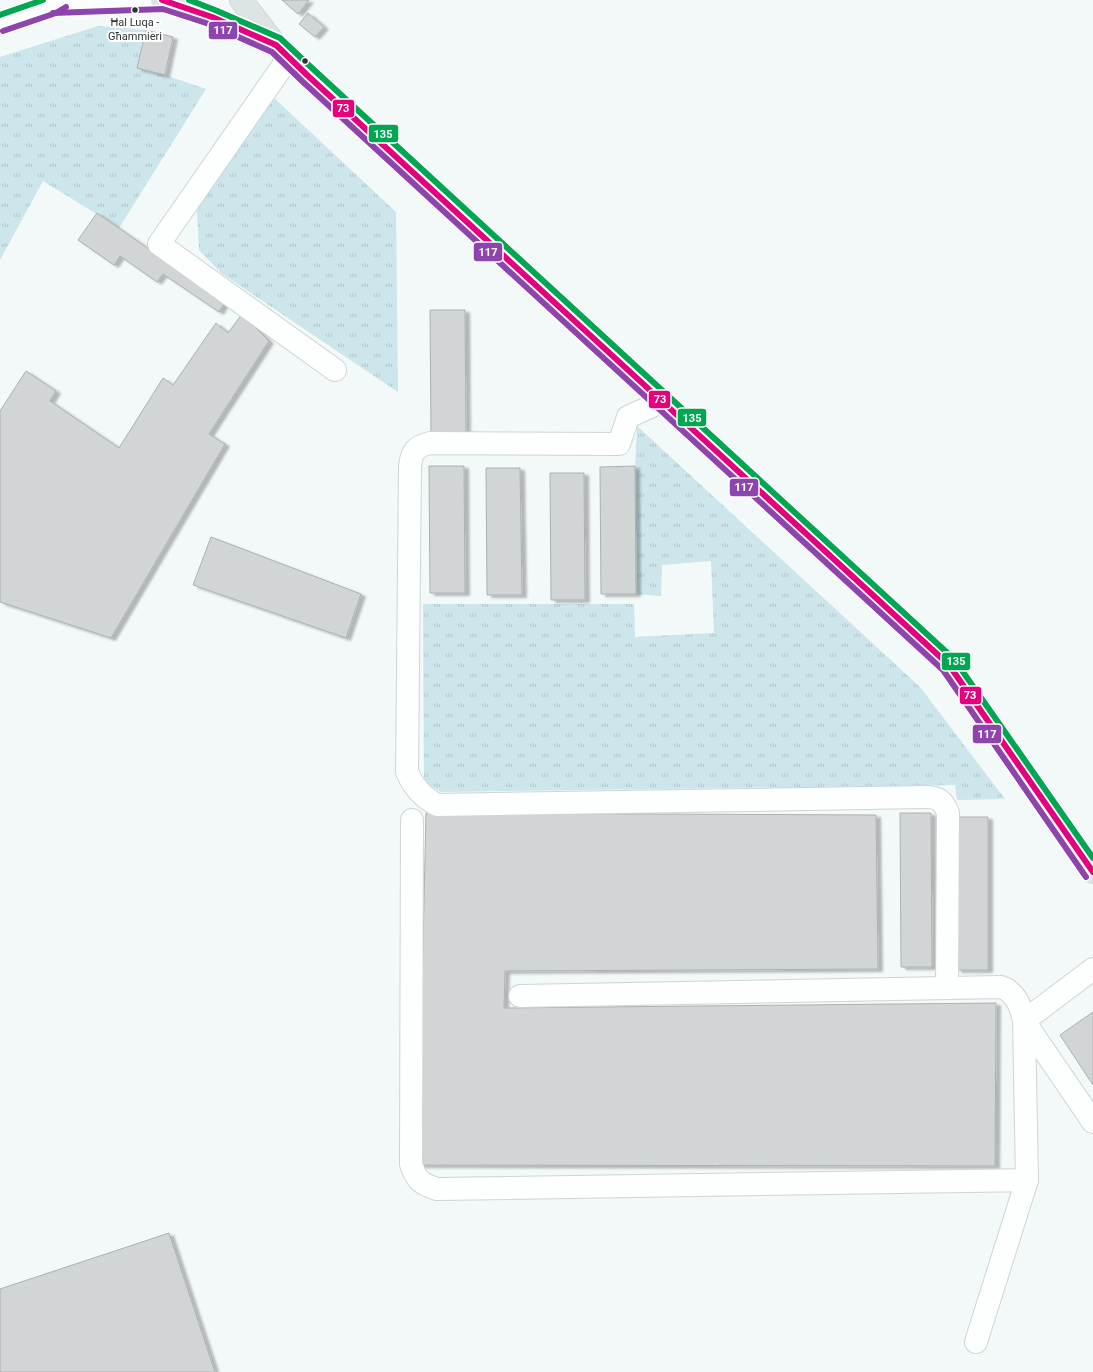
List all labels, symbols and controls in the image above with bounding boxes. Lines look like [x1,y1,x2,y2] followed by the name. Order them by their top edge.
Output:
[130,5,140,15] marker: Ħal Luqa - Għammieri
[108,16,162,43] place label: Ħal Luqa - Għammieri
[208,21,238,40] line badge: 117
[214,24,232,37] text: 117
[300,56,310,66] unlabelled marker
[332,99,355,118] line badge: 73
[337,102,349,115] text: 73
[368,124,399,143] line badge: 135
[374,128,392,141] text: 135
[473,242,503,262] line badge: 117
[479,246,497,259] text: 117
[648,390,671,409] line badge: 73
[654,393,666,406] text: 73
[677,408,707,427] line badge: 135
[683,412,701,425] text: 135
[729,478,759,497] line badge: 117
[735,481,753,494] text: 117
[941,652,971,671] line badge: 135
[947,655,965,668] text: 135
[959,686,982,705] line badge: 73
[964,689,976,702] text: 73
[972,724,1002,744] line badge: 117
[978,728,996,741] text: 117

